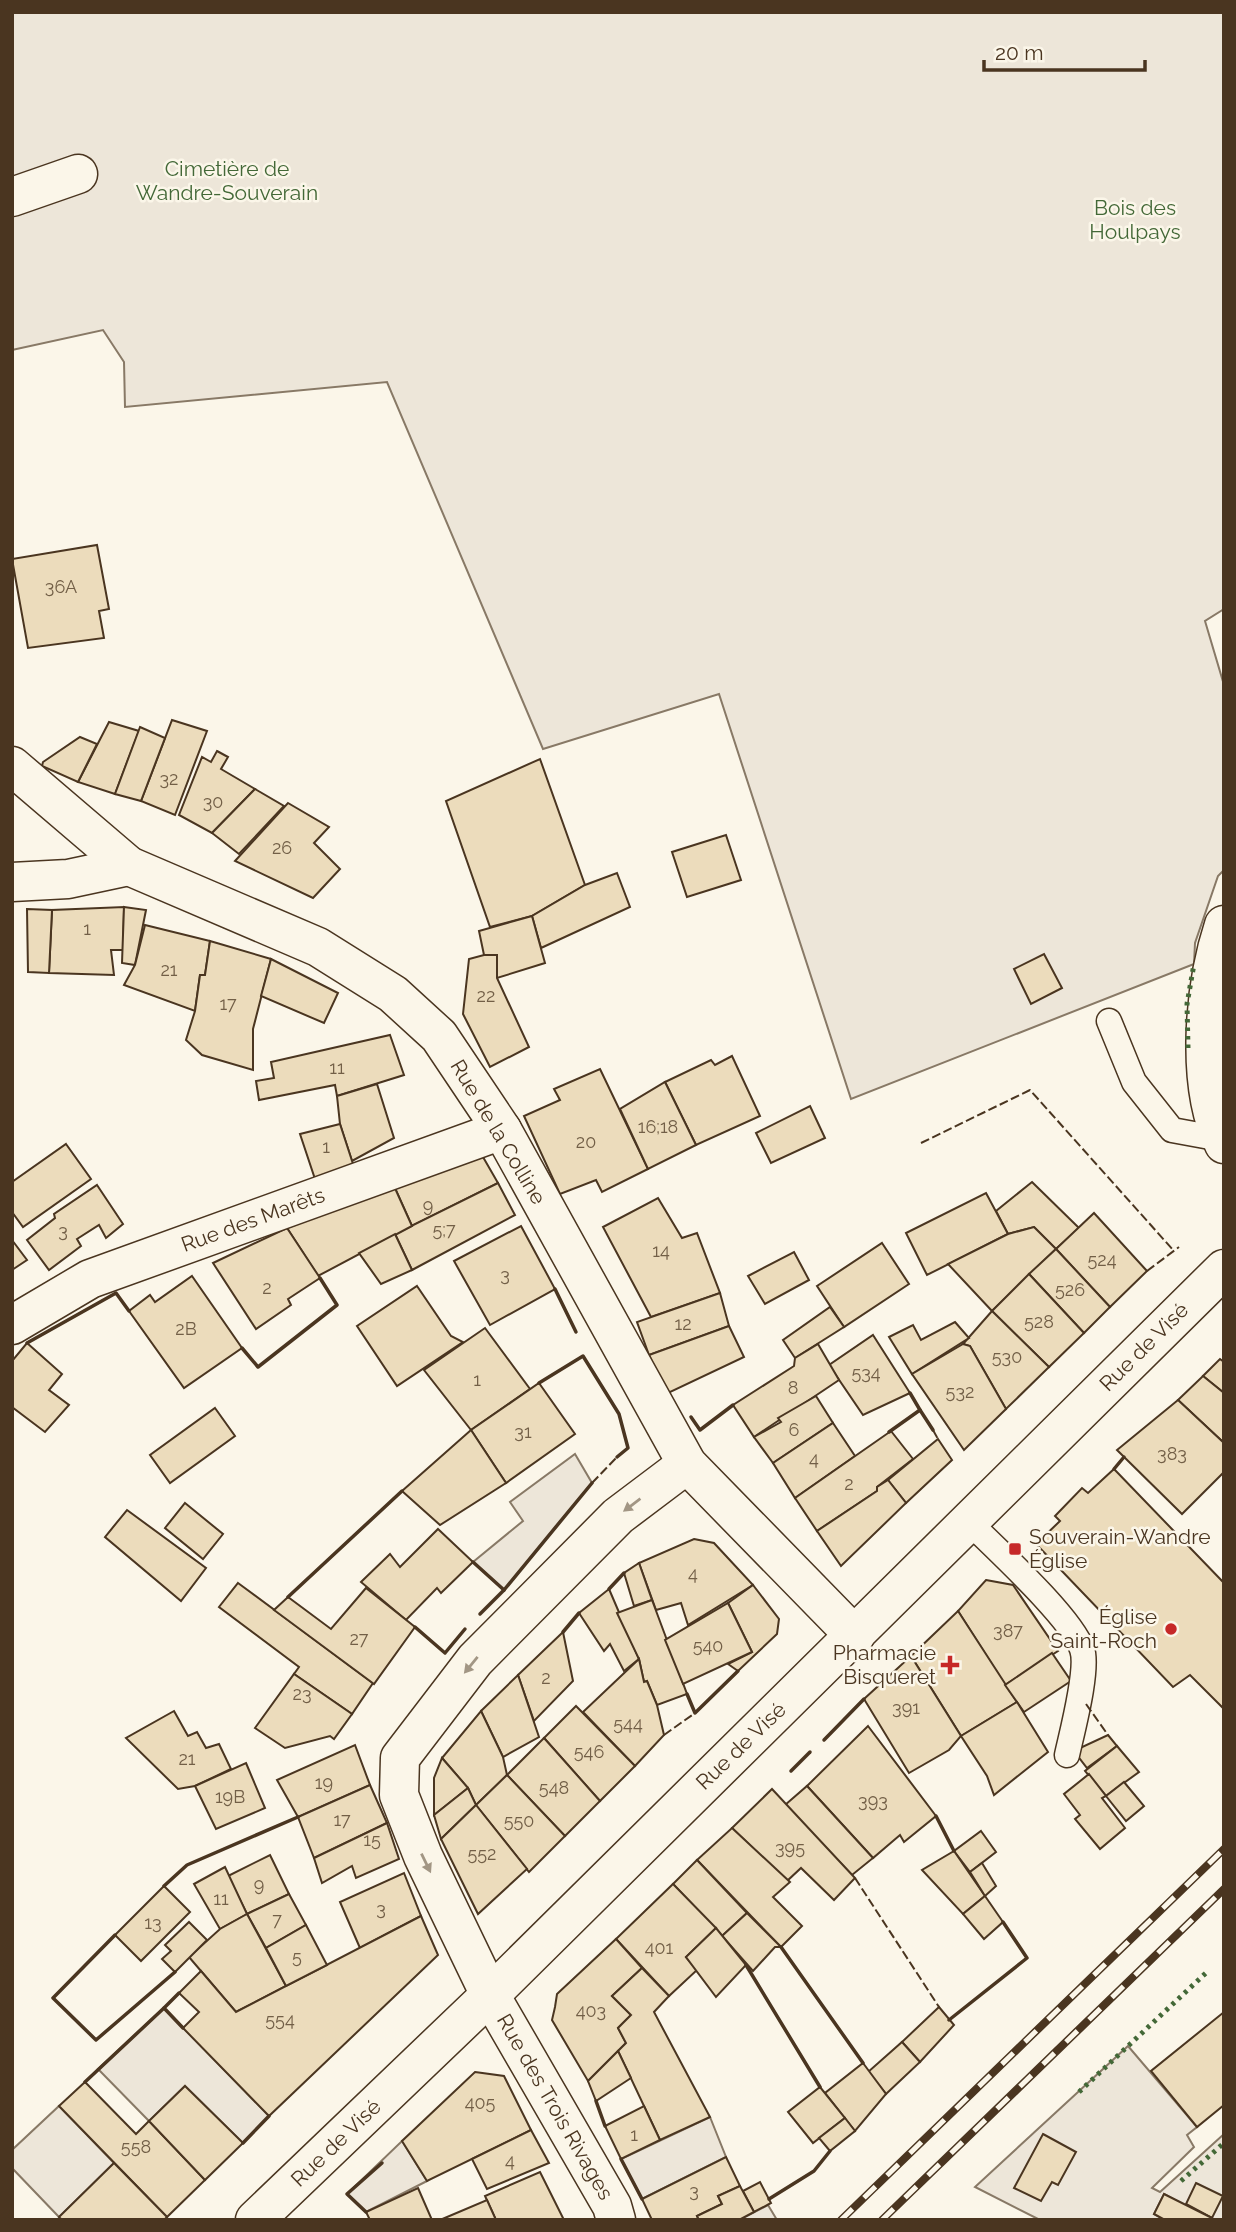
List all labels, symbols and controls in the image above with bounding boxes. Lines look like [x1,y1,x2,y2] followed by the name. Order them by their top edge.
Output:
[984,28,1145,72] scale bar
[995,40,1043,65] text: 20 m
[136,156,318,205] park label: Cimetière de Wandre-Souverain
[1089,195,1181,244] park label: Bois des Houlpays
[45,576,77,597] house number: 36A
[160,768,179,789] house number: 32
[203,791,223,812] house number: 30
[272,837,292,858] house number: 26
[83,918,91,939] house number: 1
[160,959,178,980] house number: 21
[477,985,495,1006] house number: 22
[219,993,237,1014] house number: 17
[445,1055,551,1209] street label: Rue de la Colline
[329,1057,345,1078] house number: 11
[638,1116,678,1137] house number: 16;18
[576,1131,596,1152] house number: 20
[322,1136,330,1157] house number: 1
[178,1182,328,1257] street label: Rue des Marêts
[423,1195,433,1216] house number: 9
[432,1219,456,1240] house number: 5;7
[58,1220,68,1241] house number: 3
[652,1240,670,1261] house number: 14
[1087,1249,1117,1270] house number: 524
[500,1264,510,1285] house number: 3
[262,1277,272,1298] house number: 2
[1055,1279,1085,1300] house number: 526
[1094,1297,1193,1396] street label: Rue de Visé
[1024,1311,1054,1332] house number: 528
[674,1313,692,1334] house number: 12
[175,1318,197,1339] house number: 2B
[992,1346,1022,1367] house number: 530
[851,1362,881,1383] house number: 534
[473,1369,481,1390] house number: 1
[788,1377,798,1398] house number: 8
[946,1381,974,1402] house number: 532
[789,1419,800,1440] house number: 6
[514,1421,532,1442] house number: 31
[1157,1443,1187,1464] house number: 383
[809,1448,819,1469] house number: 4
[844,1473,854,1494] house number: 2
[623,1498,641,1512] one-way arrow
[1029,1524,1211,1573] place label: Souverain-Wandre Église
[1007,1541,1023,1557] marker: Souverain-Wandre Église
[688,1563,698,1584] house number: 4
[1051,1604,1157,1653] place label: Église Saint-Roch
[993,1620,1023,1641] house number: 387
[1163,1621,1179,1637] marker: Église Saint-Roch
[349,1628,369,1649] house number: 27
[693,1635,723,1656] house number: 540
[833,1640,936,1689] place label: Pharmacie Bisqueret
[464,1657,479,1674] one-way arrow
[942,1657,958,1673] marker: Pharmacie Bisqueret
[541,1667,551,1688] house number: 2
[293,1683,312,1704] house number: 23
[691,1697,791,1795] street label: Rue de Visé
[892,1697,920,1718] house number: 391
[613,1713,643,1734] house number: 544
[574,1741,604,1762] house number: 546
[178,1748,196,1769] house number: 21
[315,1772,333,1793] house number: 19
[539,1777,569,1798] house number: 548
[215,1786,245,1807] house number: 19B
[858,1790,888,1811] house number: 393
[333,1809,351,1830] house number: 17
[504,1810,534,1831] house number: 550
[363,1829,381,1850] house number: 15
[775,1837,805,1858] house number: 395
[468,1843,497,1864] house number: 552
[421,1853,432,1873] one-way arrow
[254,1874,264,1895] house number: 9
[213,1888,229,1909] house number: 11
[376,1898,386,1919] house number: 3
[272,1909,282,1930] house number: 7
[144,1912,162,1933] house number: 13
[645,1937,674,1958] house number: 401
[292,1946,302,1967] house number: 5
[576,2000,606,2021] house number: 403
[265,2009,295,2030] house number: 554
[492,2009,619,2204] street label: Rue des Trois Rivages
[465,2092,496,2113] house number: 405
[286,2094,386,2192] street label: Rue de Visé
[630,2124,638,2145] house number: 1
[121,2136,151,2157] house number: 558
[505,2150,515,2171] house number: 4
[689,2180,699,2201] house number: 3

